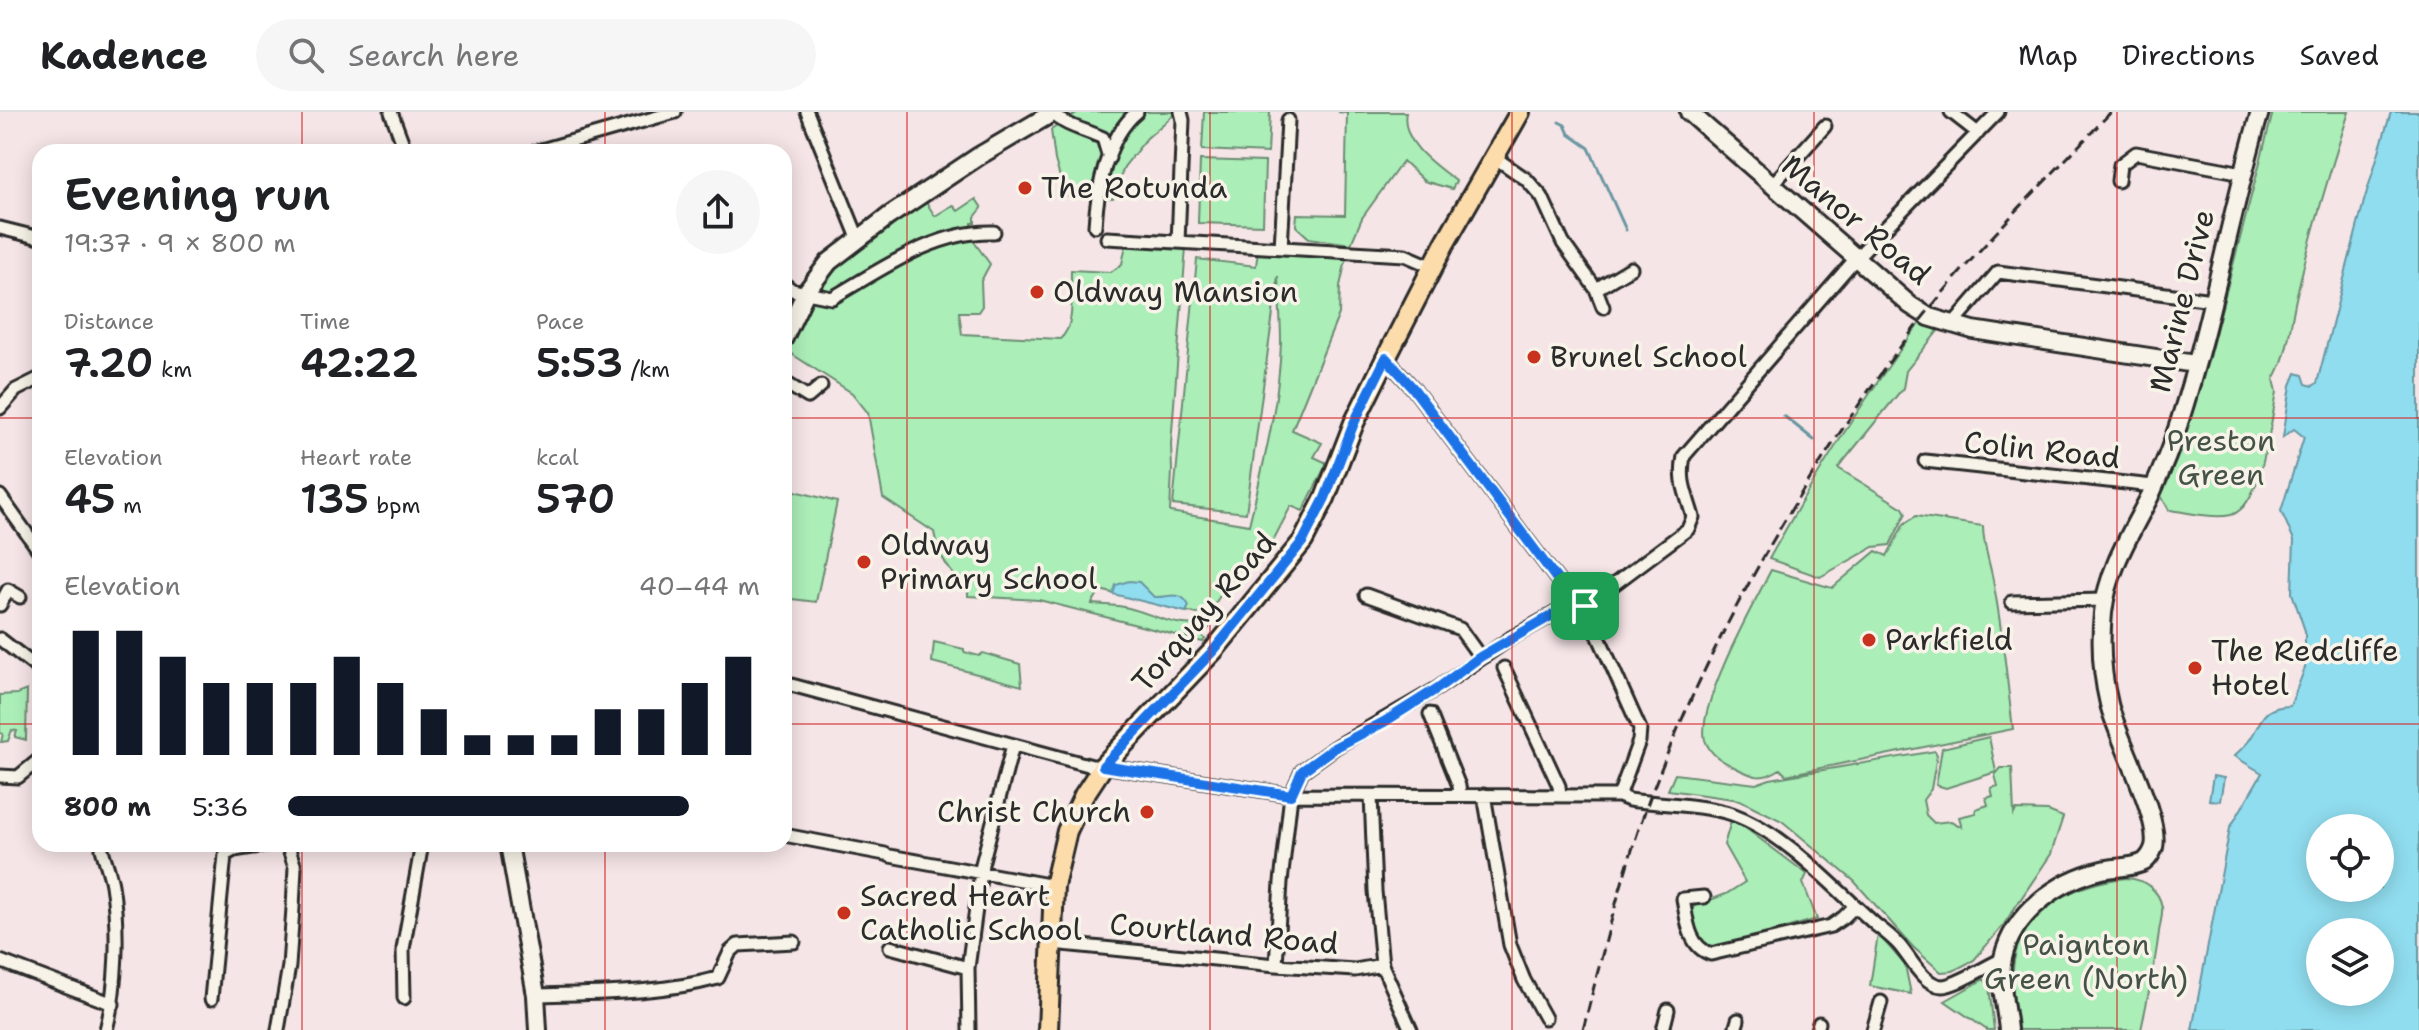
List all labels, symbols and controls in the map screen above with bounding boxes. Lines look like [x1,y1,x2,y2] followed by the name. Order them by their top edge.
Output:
[256,19,816,91] search box
[40,30,208,81] text: Kadence
[284,33,328,77] icon: search
[348,35,519,76] text: Search here
[2018,36,2078,74] text: Map
[2122,36,2256,74] text: Directions
[2300,36,2379,74] text: Saved
[1773,145,1940,294] street label: Manor Road
[64,165,331,224] text: Evening run
[1041,167,1228,208] place label: The Rotunda
[676,170,760,254] button: share
[1016,179,1034,197] marker: The Rotunda
[2139,205,2224,397] street label: Marine Drive
[64,225,296,260] text: 19:37 · 9 × 800 m
[1053,271,1298,312] place label: Oldway Mansion
[1028,283,1046,301] marker: Oldway Mansion
[64,307,154,336] text: Distance
[300,307,350,336] text: Time
[536,307,584,336] text: Pace
[64,336,153,390] text: 7.20
[300,336,419,390] text: 42:22
[536,336,623,390] text: 5:53
[1550,336,1747,377] place label: Brunel School
[1525,348,1543,366] marker: Brunel School
[153,355,192,384] text: km
[623,355,670,384] text: /km
[2167,420,2275,495] park label: Preston Green
[1962,421,2122,478] street label: Colin Road
[64,443,162,472] text: Elevation
[300,443,412,472] text: Heart rate
[536,443,579,472] text: kcal
[64,472,116,526] text: 45
[300,472,369,526] text: 135
[536,472,615,526] text: 570
[116,491,142,520] text: m
[369,491,421,520] text: bpm
[1122,522,1285,701] street label: Torquay Road
[880,524,1097,599] place label: Oldway Primary School
[855,553,873,571] marker: Oldway Primary School
[64,568,180,603] text: Elevation
[639,568,760,603] text: 40–44 m
[1551,572,1619,640] pin
[1563,584,1607,628] icon: arrive
[1885,619,2013,660] place label: Parkfield
[2211,630,2399,705] place label: The Redcliffe Hotel
[1860,631,1878,649] marker: Parkfield
[2186,659,2204,677] marker: The Redcliffe Hotel
[64,789,151,824] text: 800 m
[192,789,248,824] text: 5:36
[937,791,1131,832] place label: Christ Church
[1138,803,1156,821] marker: Christ Church
[2306,814,2394,1006] map controls
[2306,814,2394,902] button: locate
[860,875,1082,950] place label: Sacred Heart Catholic School
[1108,903,1340,964] street label: Courtland Road
[835,904,853,922] marker: Sacred Heart Catholic School
[2306,918,2394,1006] button: layers
[1984,924,2188,999] park label: Paignton Green (North)

